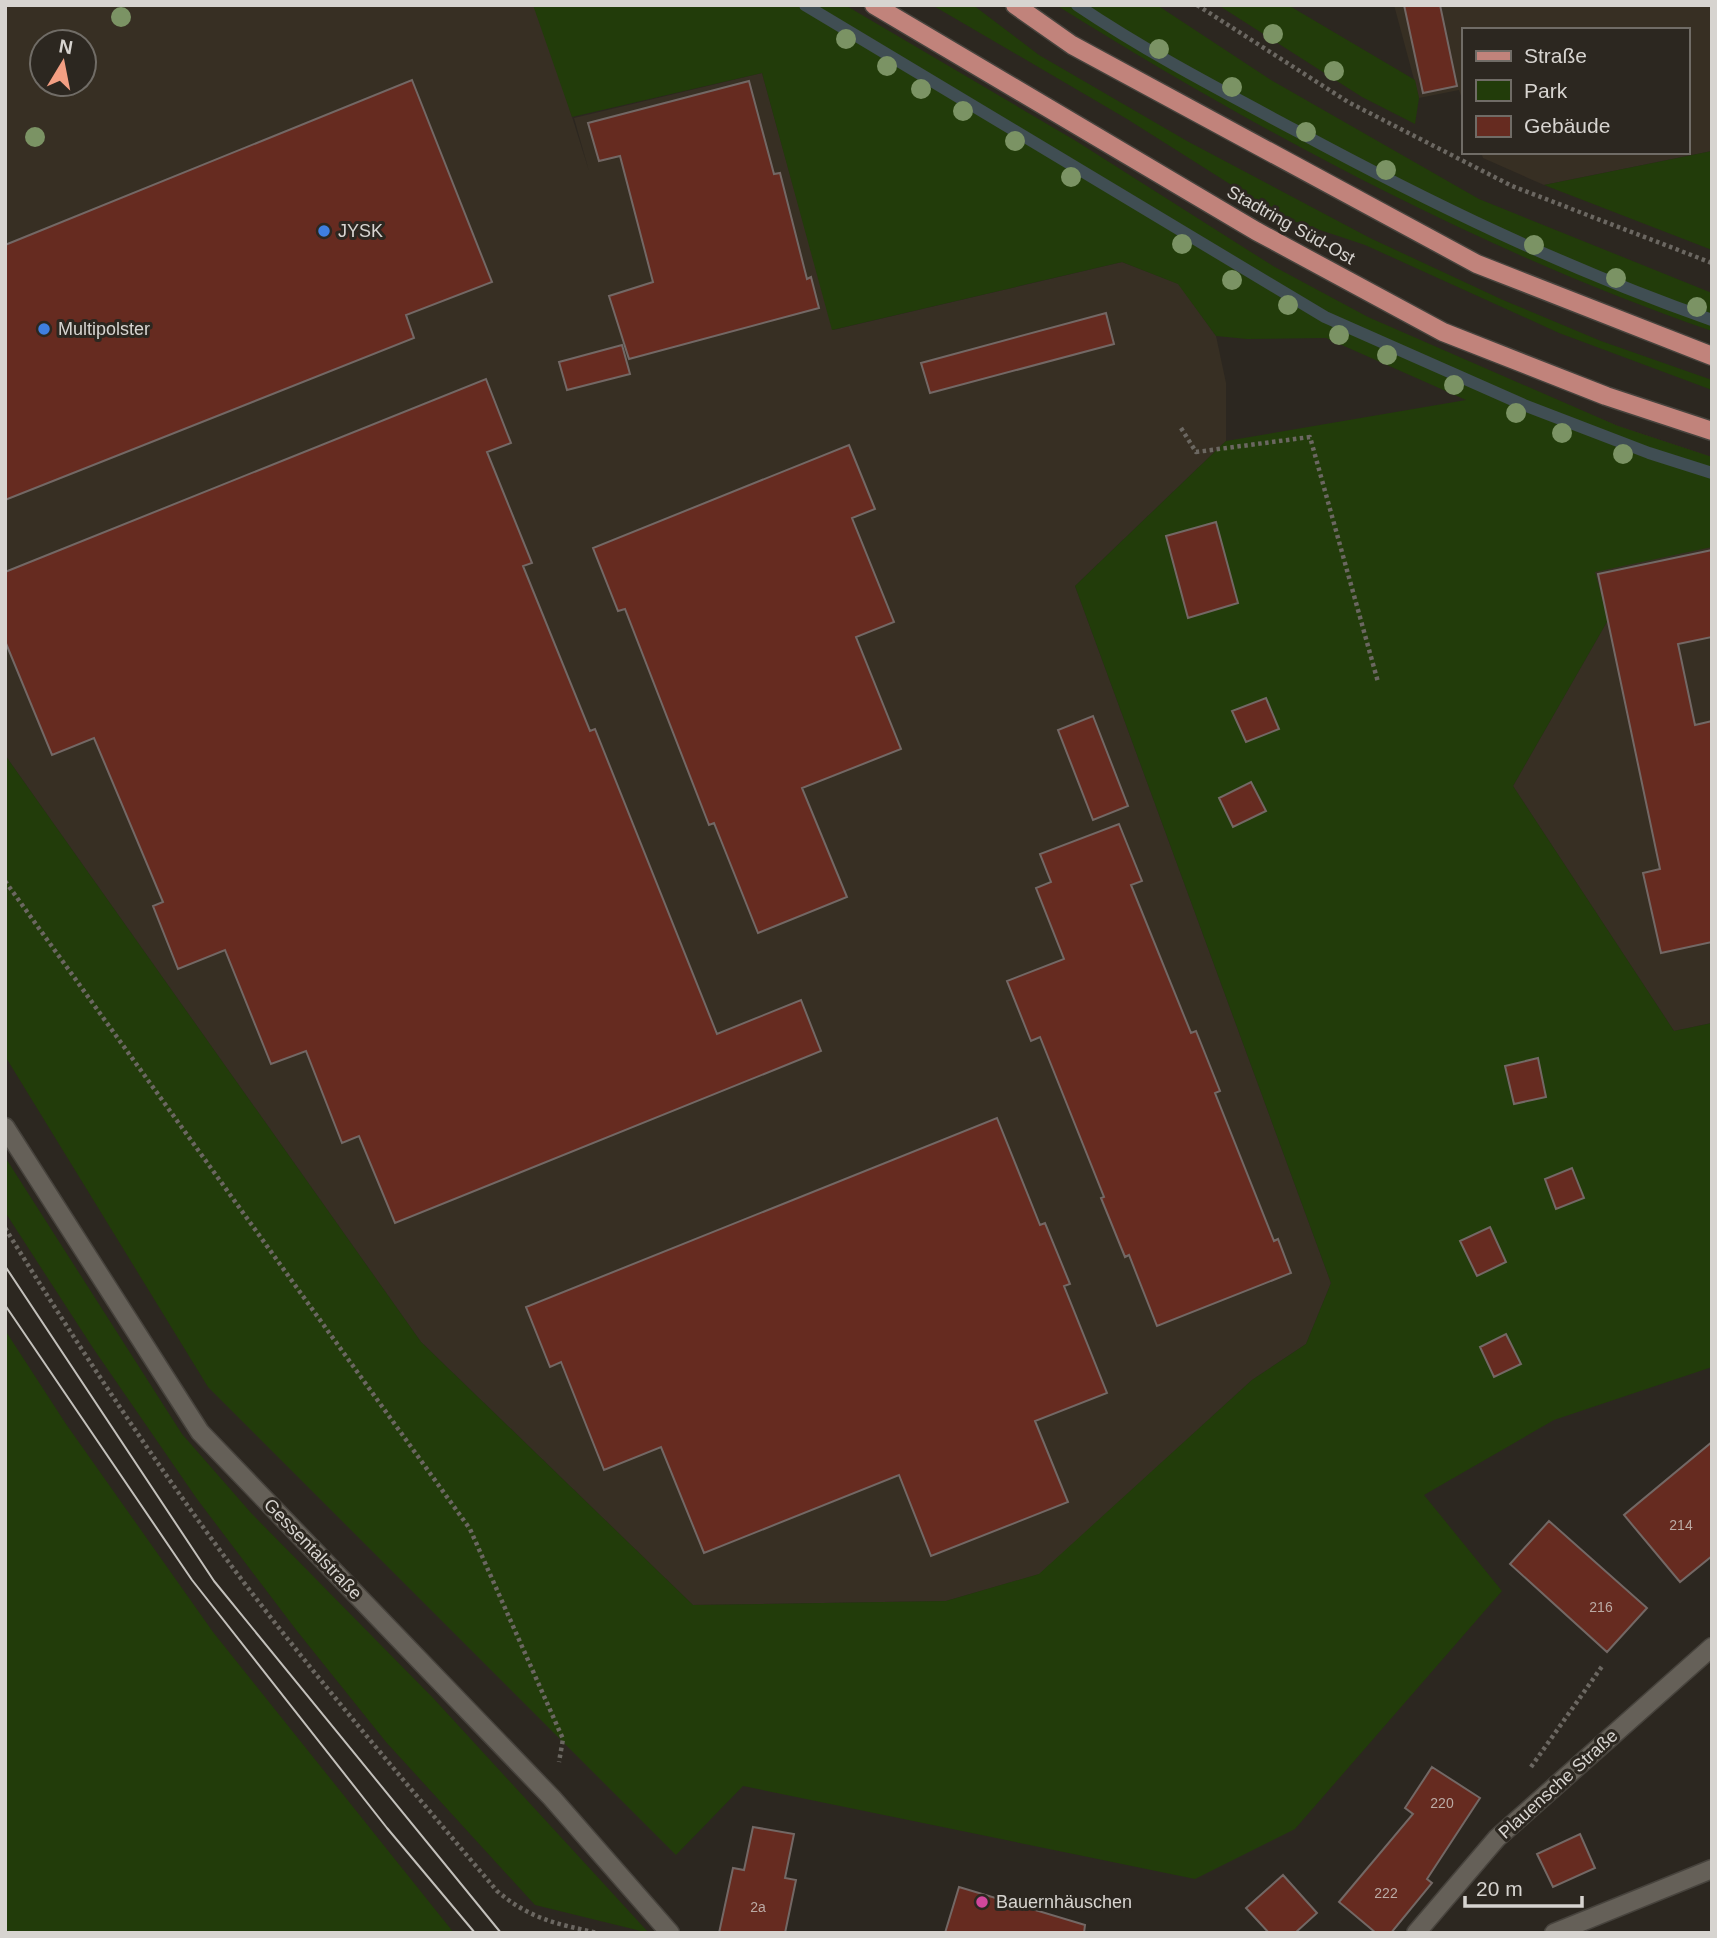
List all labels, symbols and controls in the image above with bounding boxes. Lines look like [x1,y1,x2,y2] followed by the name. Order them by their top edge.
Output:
[28,28,98,98] north arrow
[1462,28,1689,154] legend
[57,35,74,58] text: N
[1524,44,1587,67] text: Straße
[1524,79,1568,102] text: Park
[1524,114,1610,137] text: Gebäude
[1224,182,1358,268] street label: Stadtring Süd-Ost
[338,221,383,241] place label: JYSK
[316,223,332,239] marker: JYSK
[58,319,150,339] place label: Multipolster
[36,321,52,337] marker: Multipolster
[260,1495,366,1603] street label: Gessentalstraße
[1669,1517,1693,1533] house number: 214
[1589,1599,1613,1615] house number: 216
[1494,1725,1622,1843] street label: Plauensche Straße
[1430,1795,1454,1811] house number: 220
[1465,1864,1582,1908] scale bar
[1476,1877,1523,1900] text: 20 m
[1374,1885,1398,1901] house number: 222
[996,1892,1132,1912] place label: Bauernhäuschen
[974,1894,990,1910] marker: Bauernhäuschen
[750,1899,766,1915] house number: 2a

